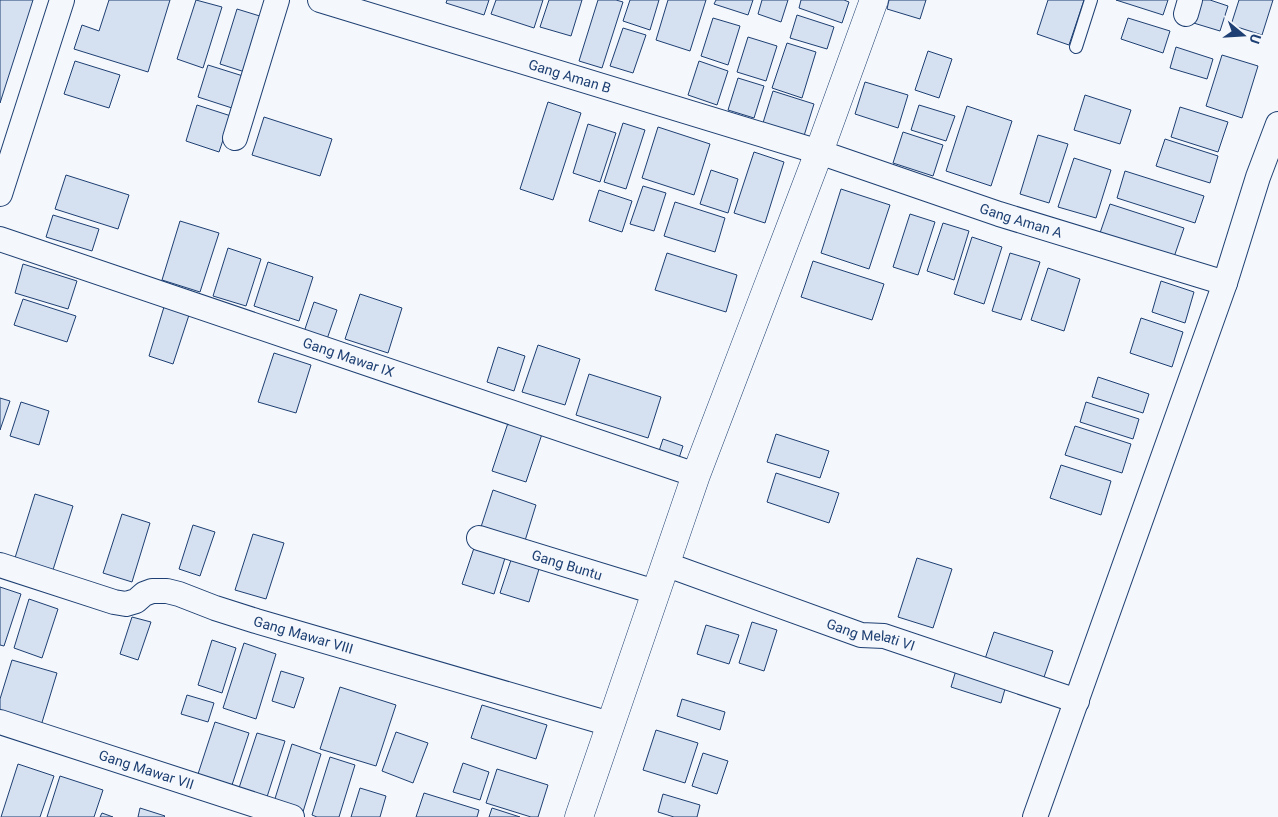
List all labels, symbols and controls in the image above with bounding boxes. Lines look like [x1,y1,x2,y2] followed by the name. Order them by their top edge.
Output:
[1218,10,1268,60] north arrow
[1246,32,1264,46] text: U
[527,56,613,96] street label: Gang Aman B
[978,200,1064,241] street label: Gang Aman A
[301,334,396,380] street label: Gang Mawar IX
[530,547,604,583] street label: Gang Buntu
[252,613,355,657] street label: Gang Mawar VIII
[824,615,917,654] street label: Gang Melati VI
[97,747,196,793] street label: Gang Mawar VII

